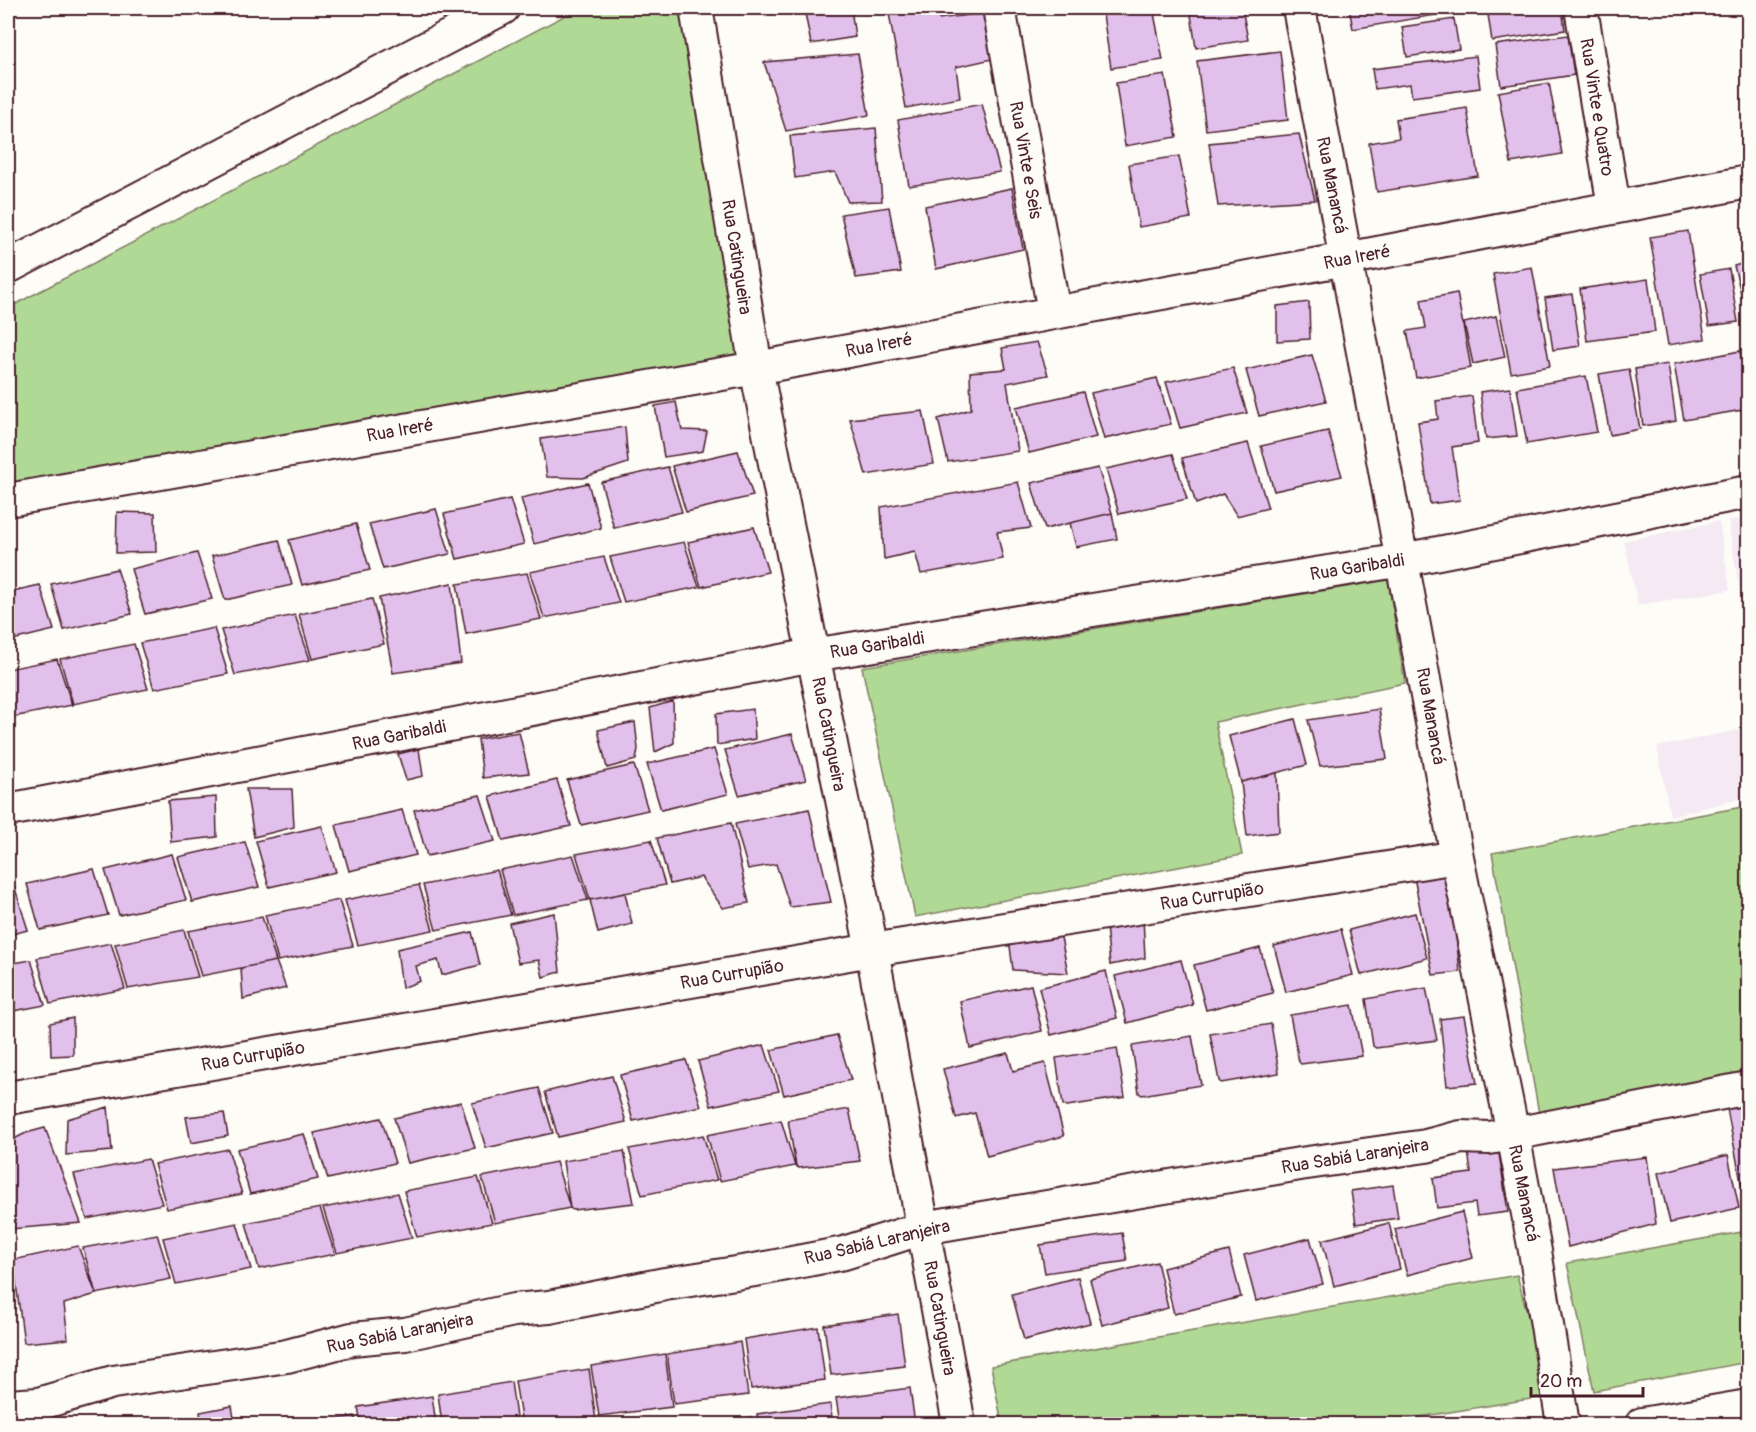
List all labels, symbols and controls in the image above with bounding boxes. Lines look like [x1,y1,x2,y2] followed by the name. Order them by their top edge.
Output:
[1574,37,1619,178] street label: Rua Vinte e Quatro
[1004,99,1047,221] street label: Rua Vinte e Seis
[1311,135,1352,236] street label: Rua Manancá
[716,198,757,316] street label: Rua Catingueira
[1322,240,1393,275] street label: Rua Ireré
[844,328,915,363] street label: Rua Ireré
[365,413,435,448] street label: Rua Ireré
[1308,549,1406,586] street label: Rua Garibaldi
[828,627,926,664] street label: Rua Garibaldi
[1411,666,1450,766] street label: Rua Manancá
[806,675,851,793] street label: Rua Catingueira
[350,715,448,756] street label: Rua Garibaldi
[1159,877,1266,916] street label: Rua Currupião
[679,954,786,995] street label: Rua Currupião
[200,1036,307,1077] street label: Rua Currupião
[1280,1133,1430,1180] street label: Rua Sabiá Laranjeira
[1503,1143,1544,1244] street label: Rua Manancá
[802,1215,952,1270] street label: Rua Sabiá Laranjeira
[918,1259,961,1377] street label: Rua Catingueira
[325,1308,475,1359] street label: Rua Sabiá Laranjeira
[1531,1360,1644,1398] scale bar
[1540,1370,1582,1393] text: 20 m

